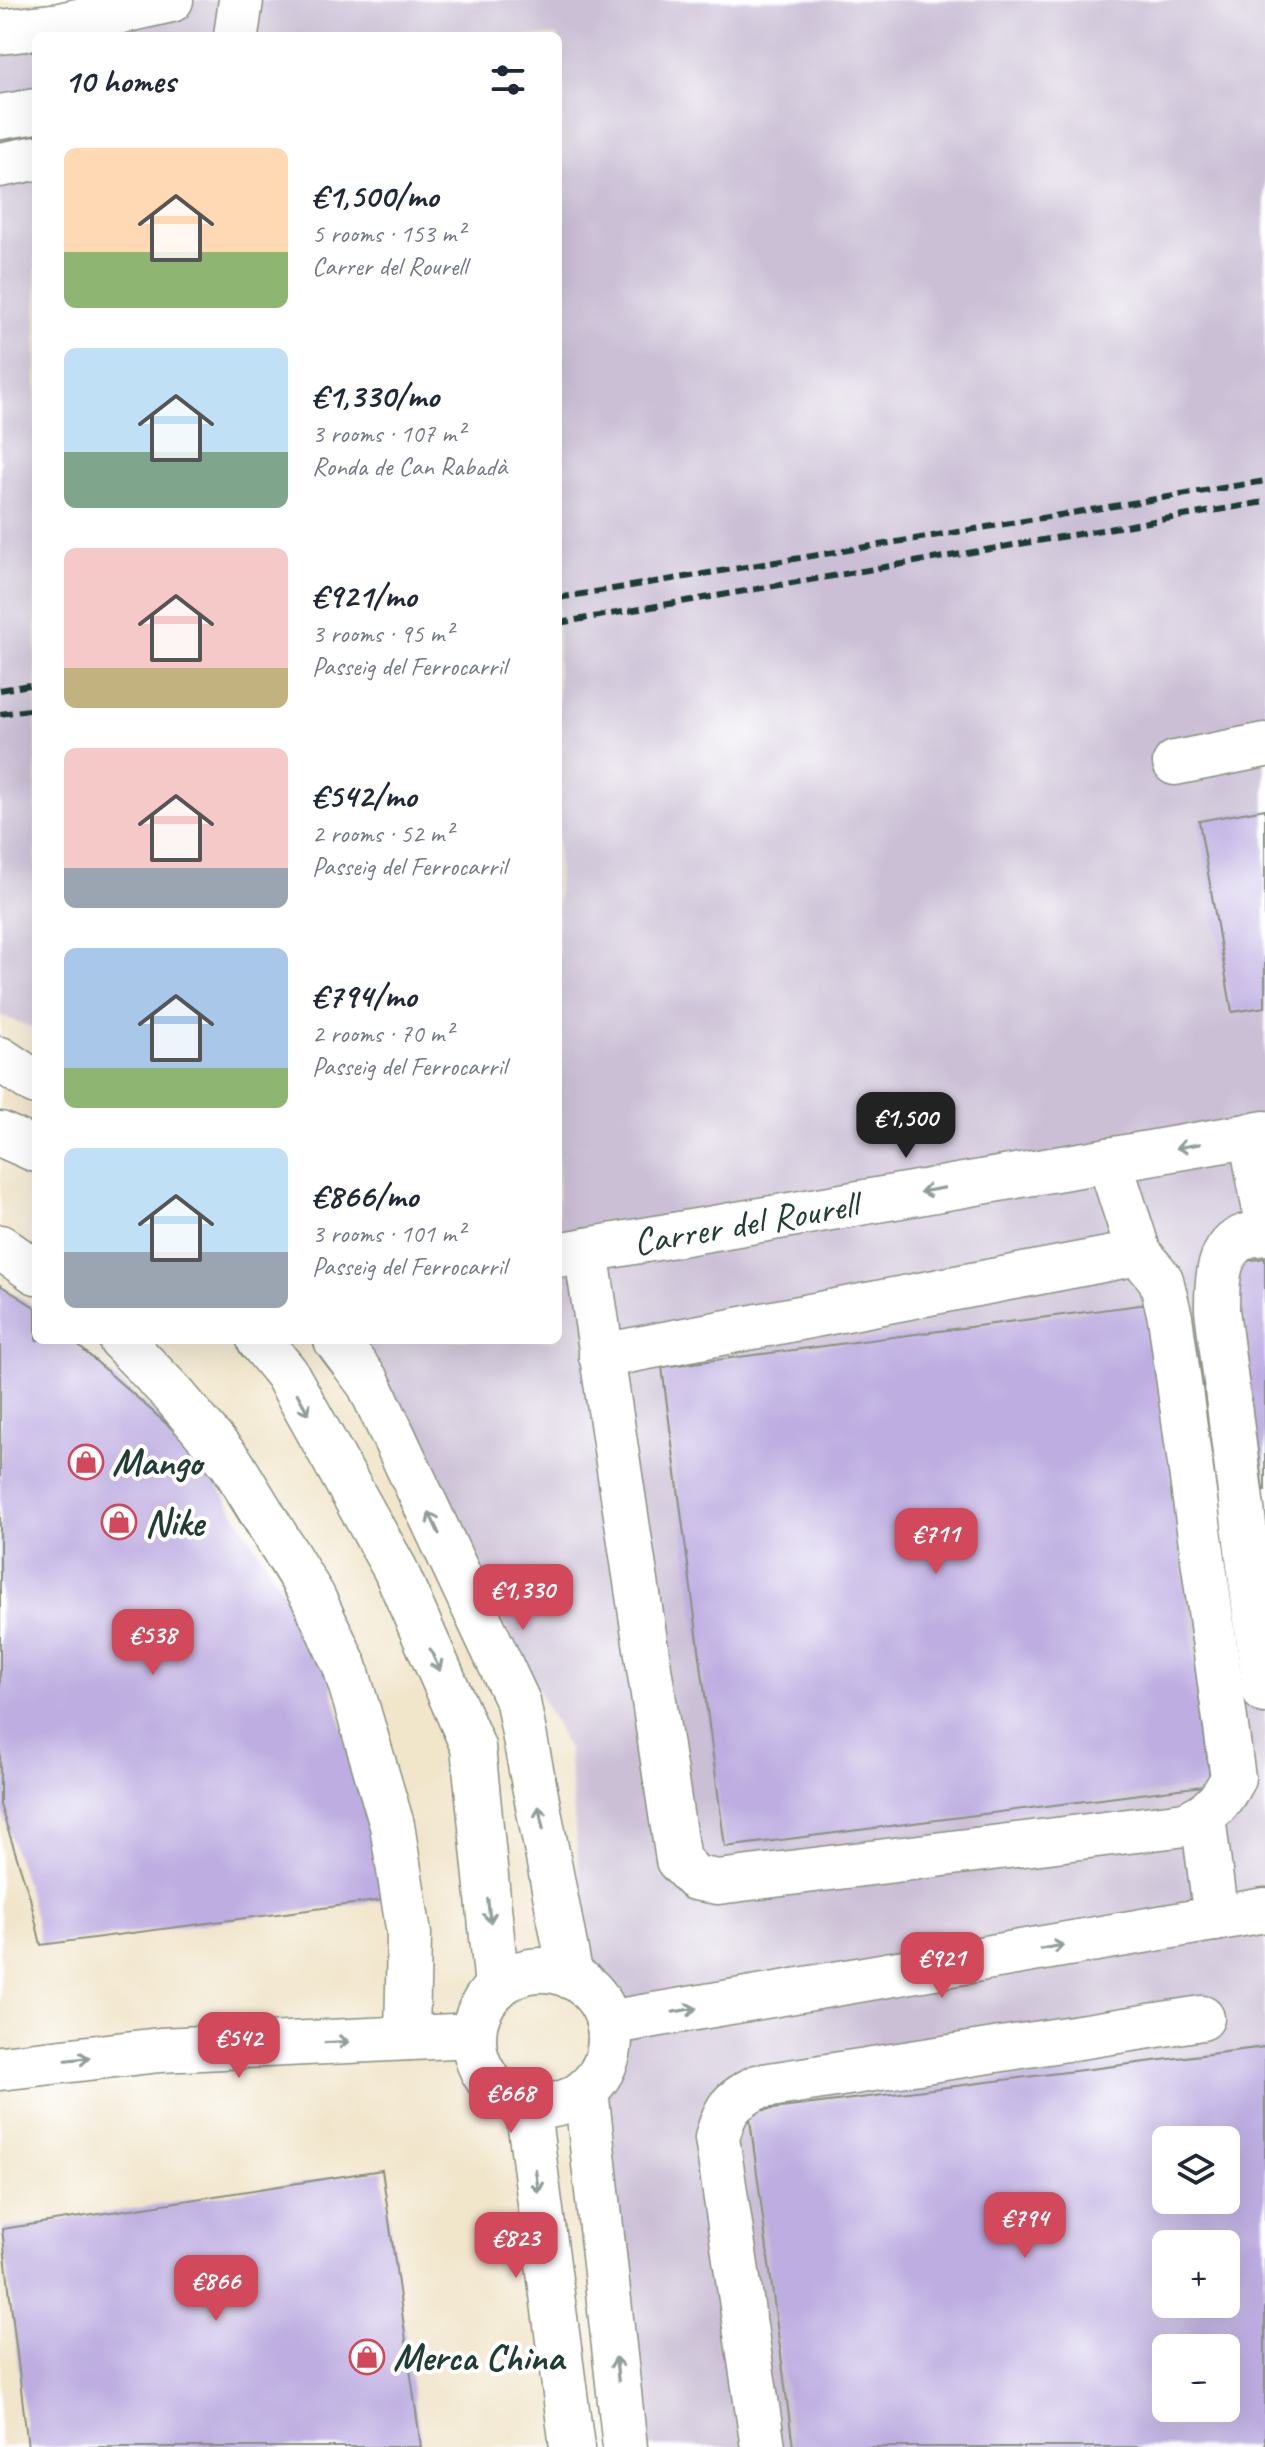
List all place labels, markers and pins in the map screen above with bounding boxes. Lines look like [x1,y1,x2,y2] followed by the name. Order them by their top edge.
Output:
[841,1092,971,1160] pin: €1,500
[112,1439,205,1486] place label: Mango
[67,1443,105,1481] shop icon: Mango
[145,1499,207,1546] place label: Nike
[100,1503,138,1541] shop icon: Nike
[889,1508,983,1576] pin: €711
[458,1564,588,1632] pin: €1,330
[106,1609,200,1677] pin: €538
[895,1932,989,2000] pin: €921
[192,2012,286,2080] pin: €542
[464,2067,558,2135] pin: €668
[978,2192,1072,2260] pin: €794
[469,2212,563,2280] pin: €823
[169,2255,263,2323] pin: €866
[393,2334,567,2381] place label: Merca China
[348,2338,386,2376] shop icon: Merca China

